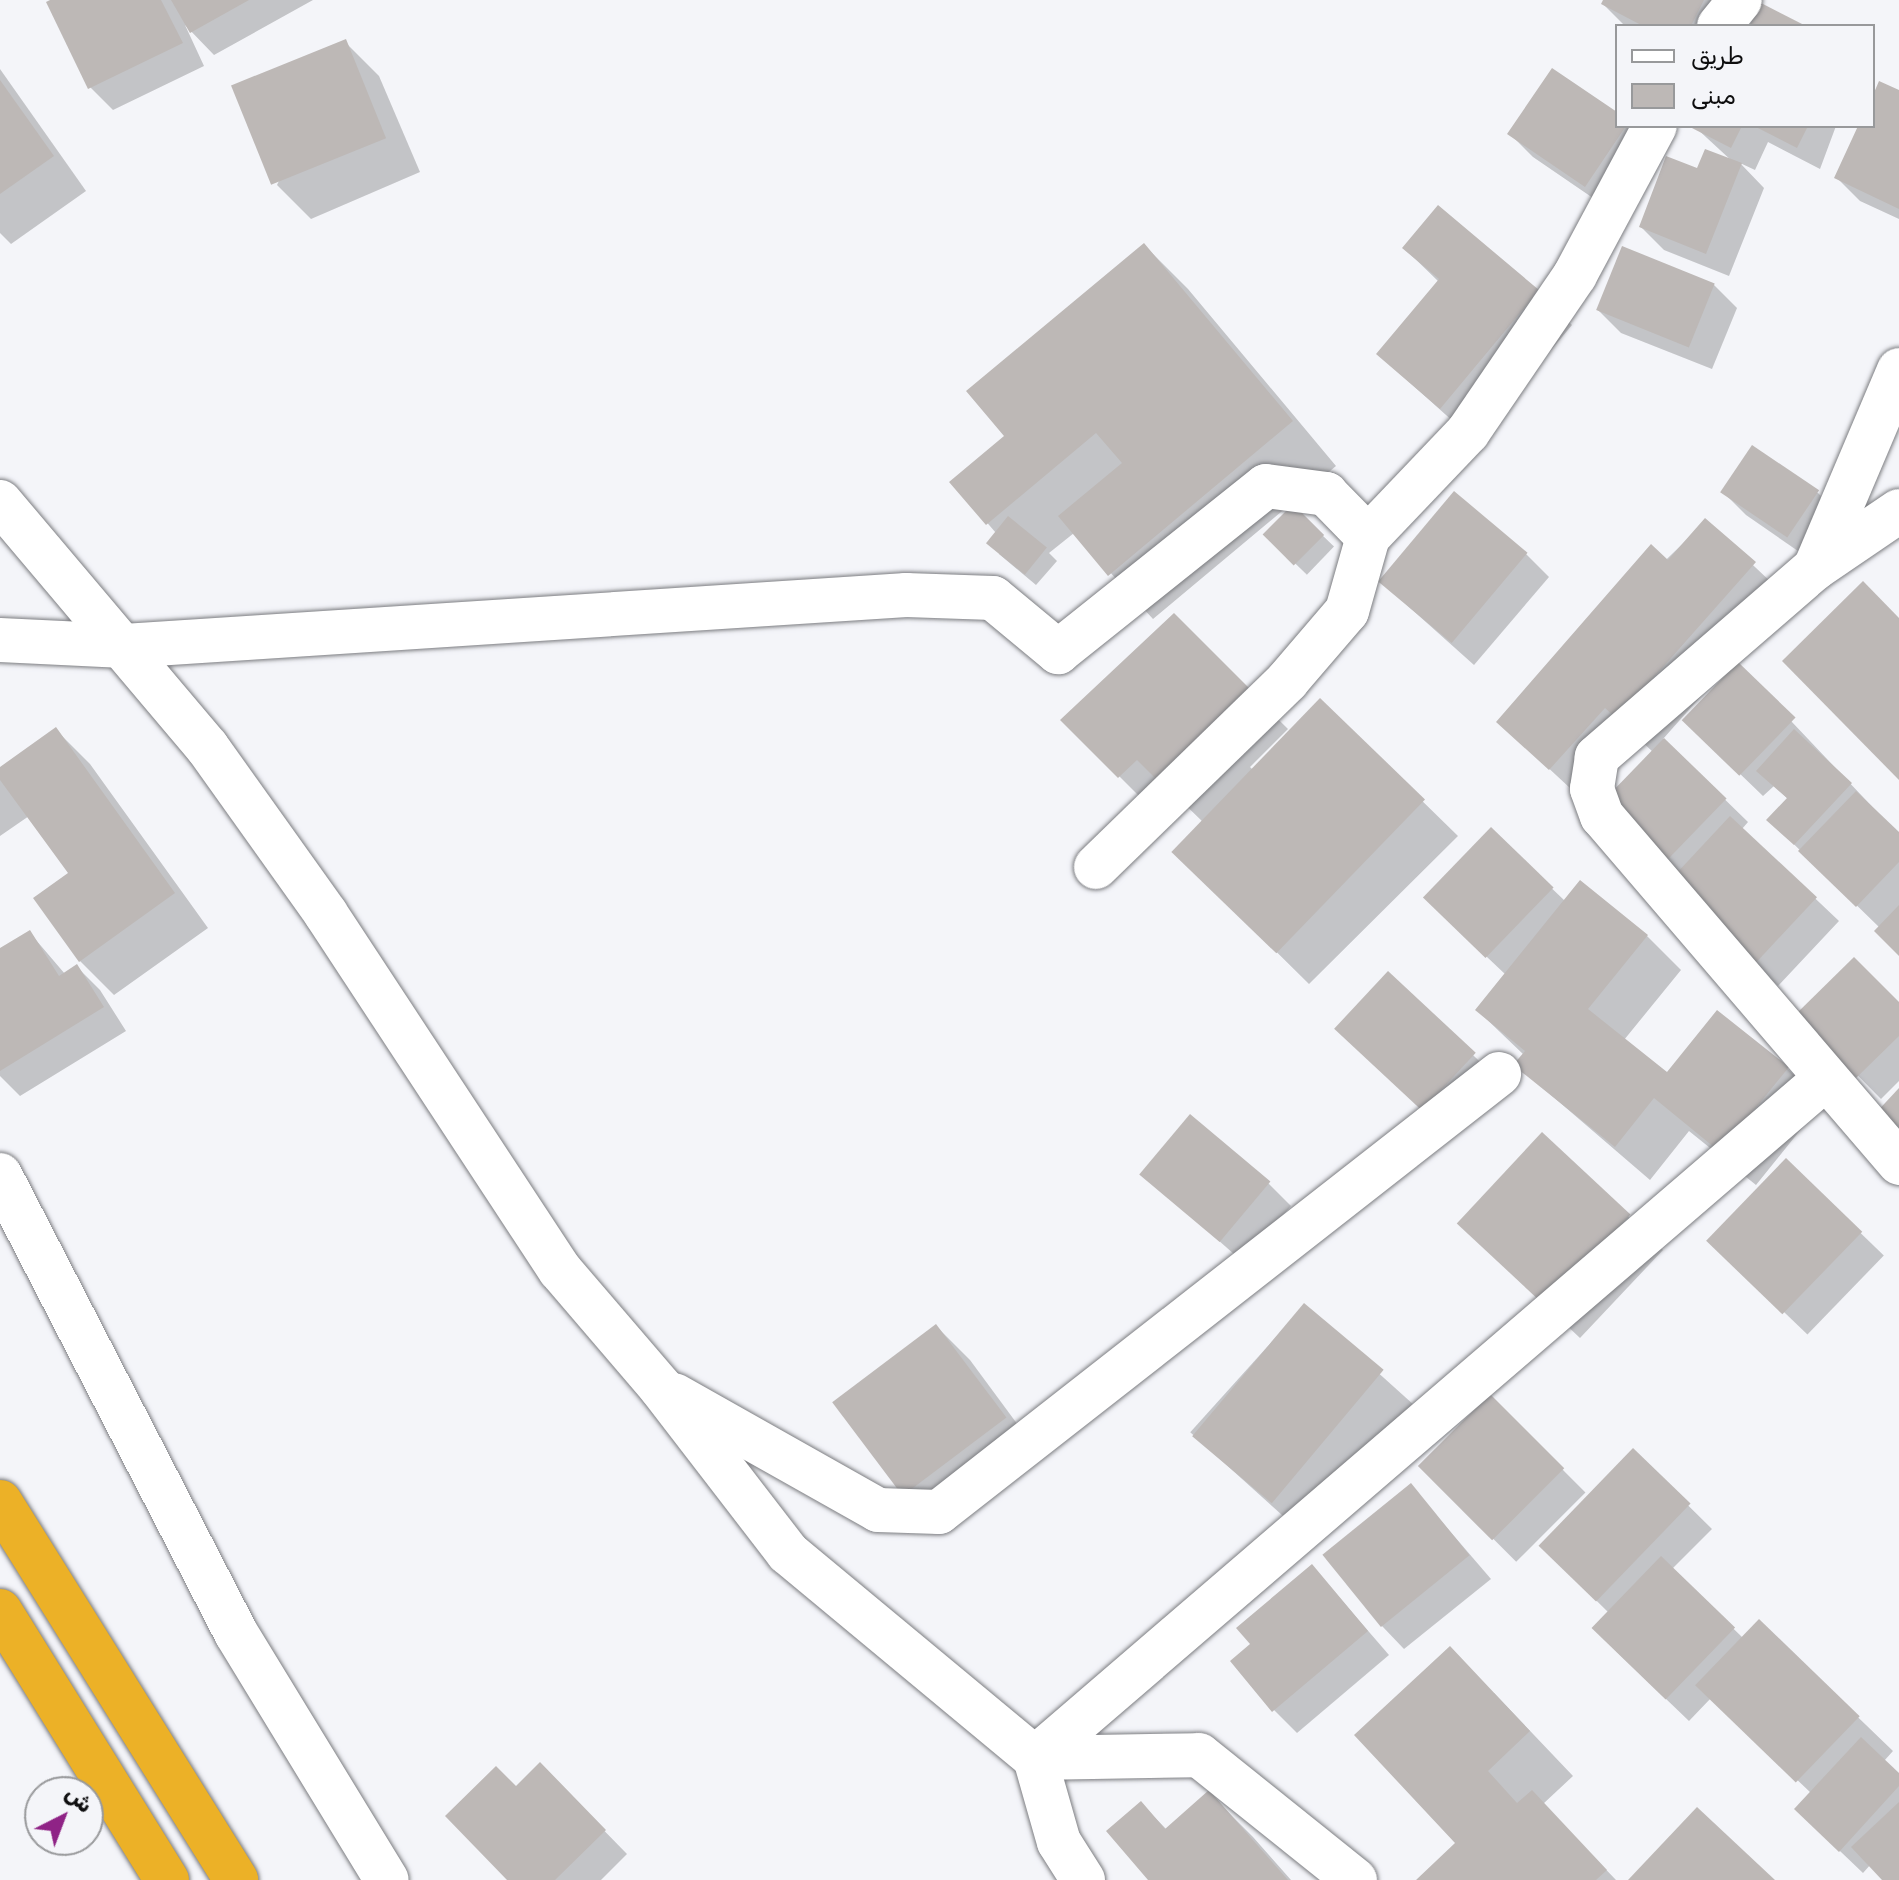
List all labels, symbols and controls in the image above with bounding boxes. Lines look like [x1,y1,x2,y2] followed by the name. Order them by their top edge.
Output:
[1615,24,1875,128] legend
[1691,42,1744,70] text: طريق
[1691,82,1736,110] text: مبنى
[24,1776,104,1856] north arrow
[60,1780,98,1819] text: ش

